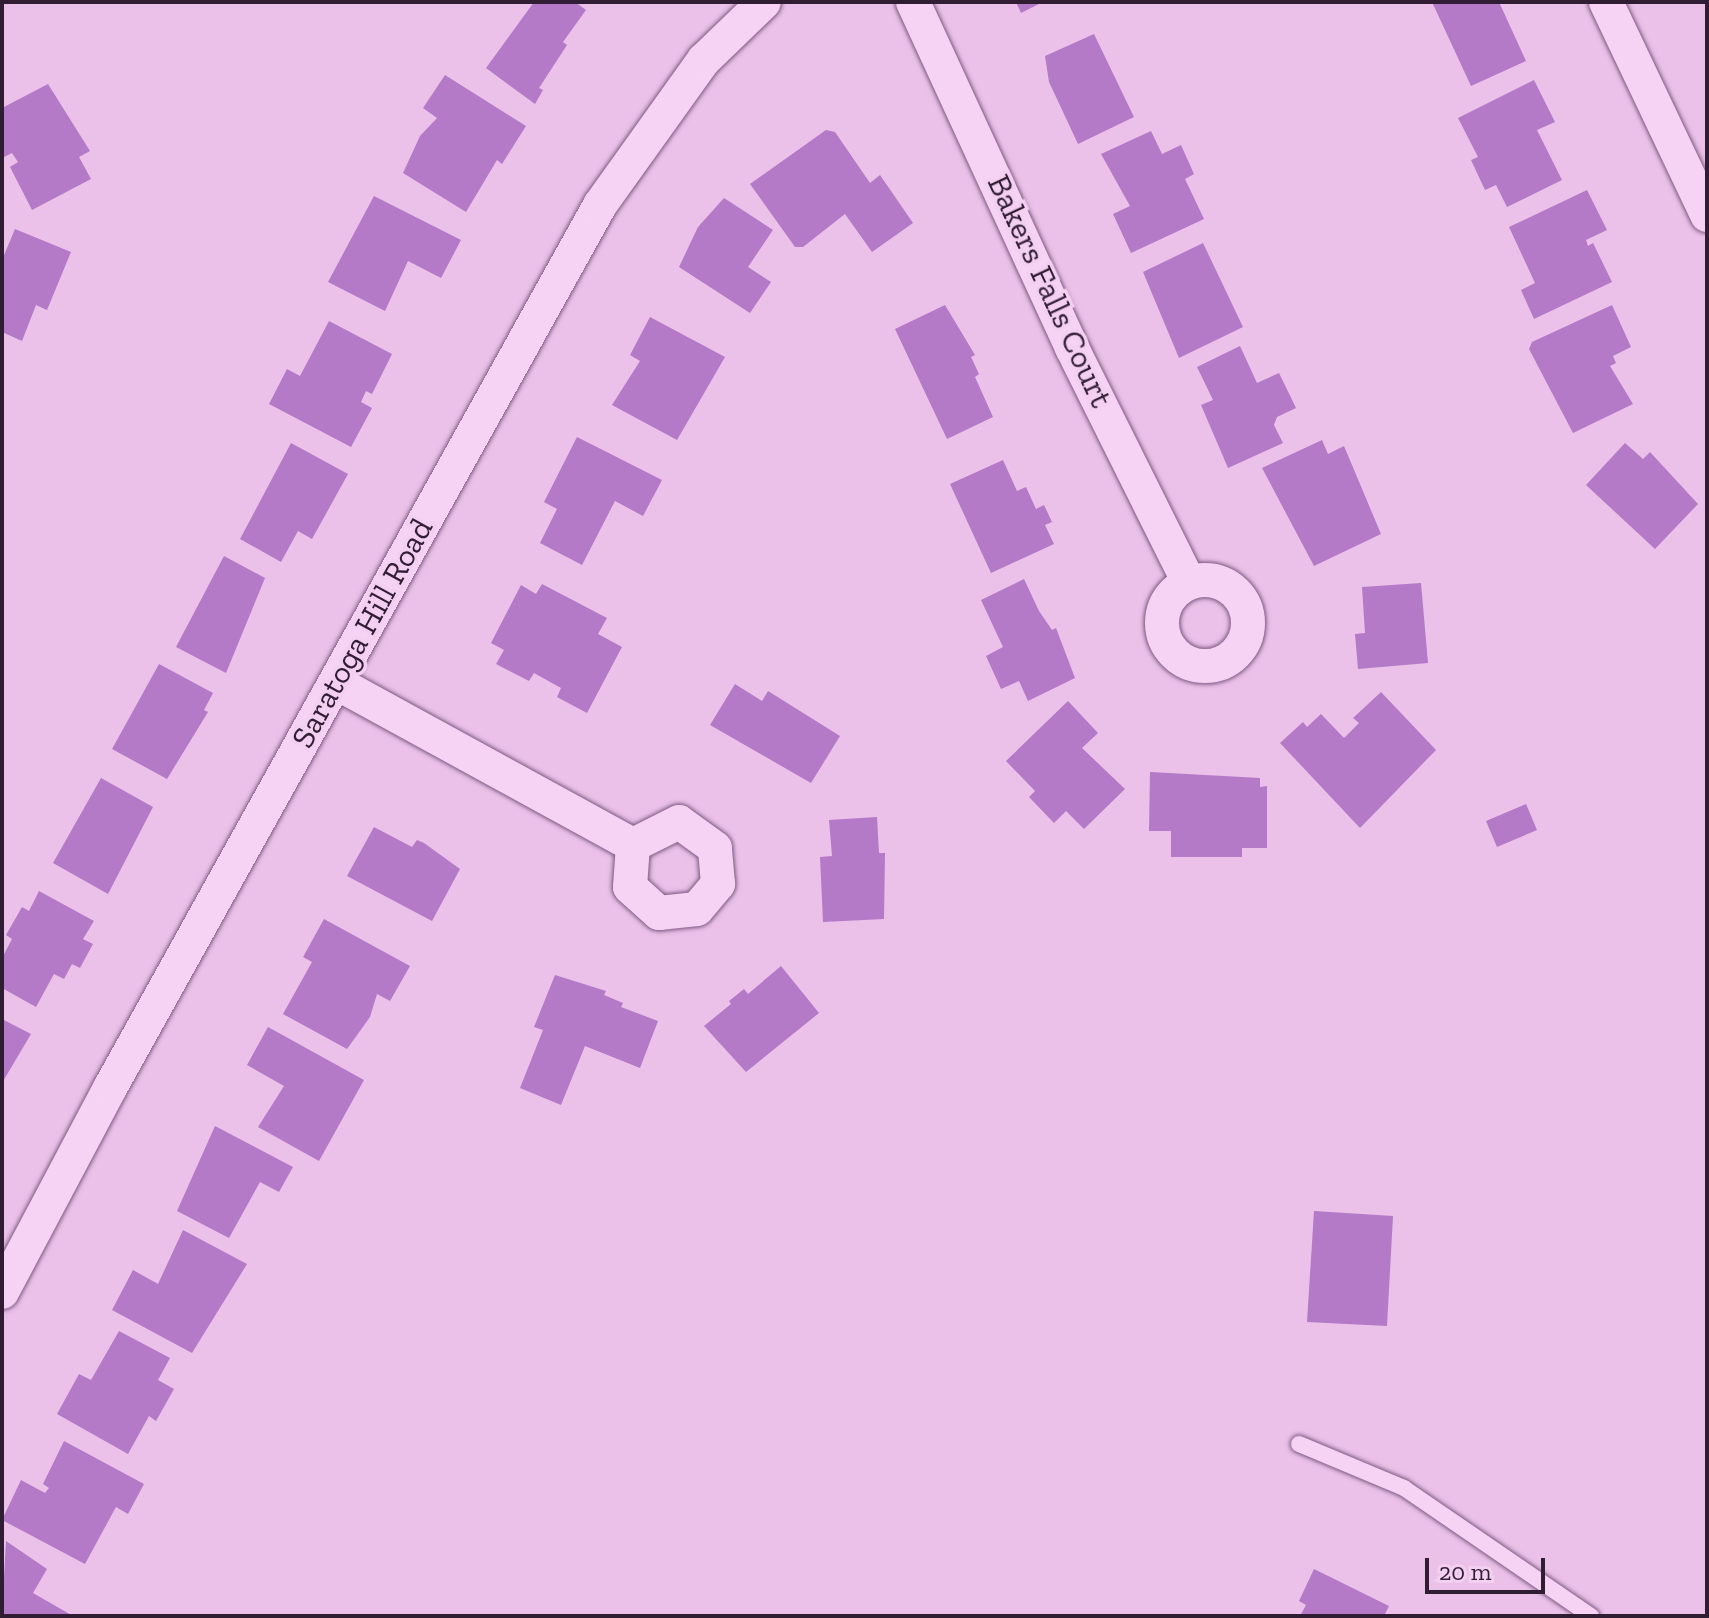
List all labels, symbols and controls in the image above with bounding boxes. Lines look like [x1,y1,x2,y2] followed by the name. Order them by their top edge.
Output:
[979,169,1121,413] street label: Bakers Falls Court
[283,512,441,754] street label: Saratoga Hill Road
[1429,1542,1549,1592] scale bar
[1439,1557,1491,1586] text: 20 m

